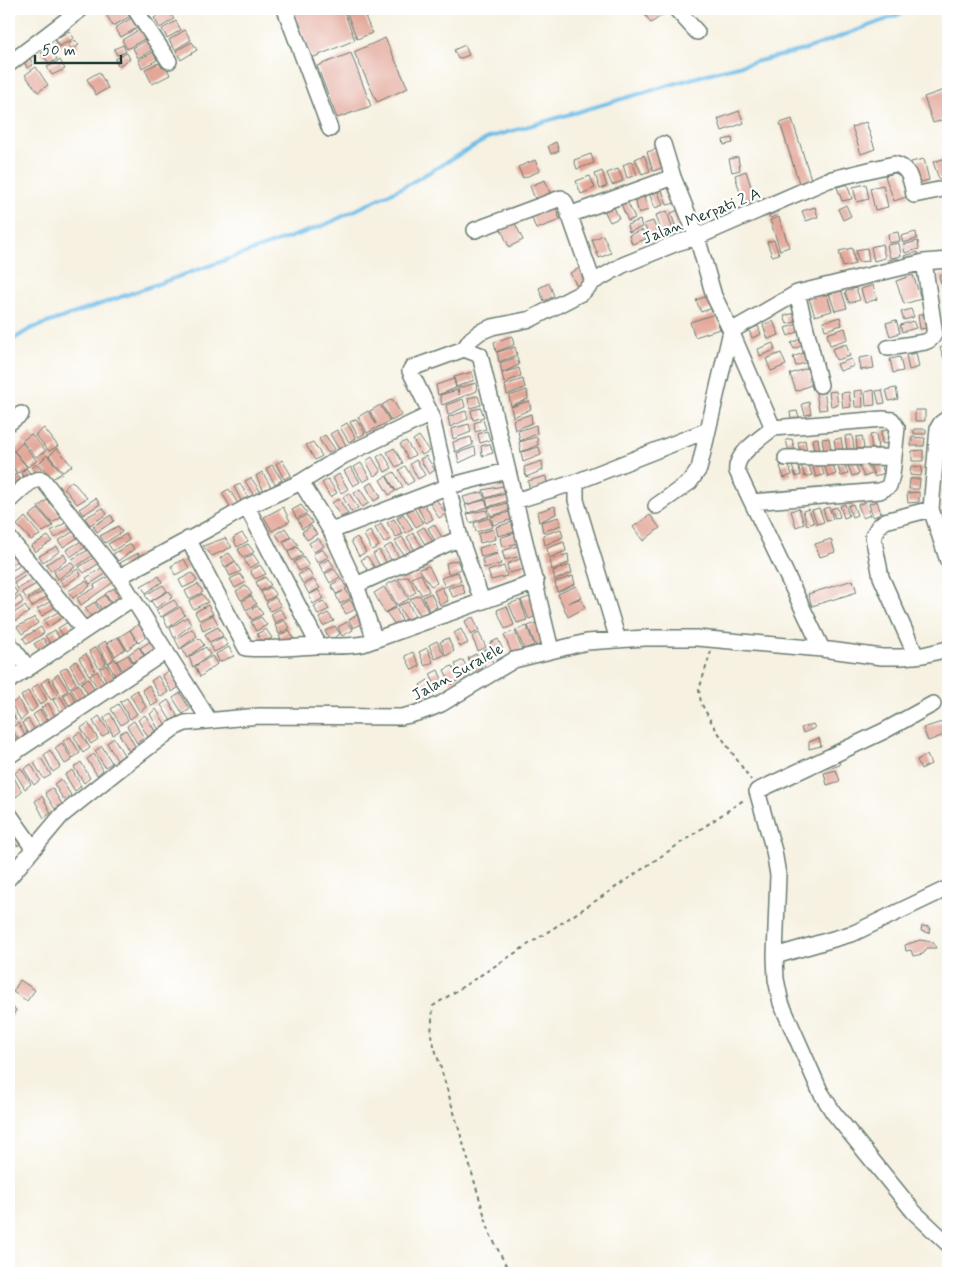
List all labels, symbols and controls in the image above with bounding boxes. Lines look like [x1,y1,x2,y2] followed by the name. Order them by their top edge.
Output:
[35,32,121,64] scale bar
[42,41,76,61] text: 50 m
[639,183,764,250] street label: Jalan Merpati 2 A
[408,638,508,706] street label: Jalan Suralele

